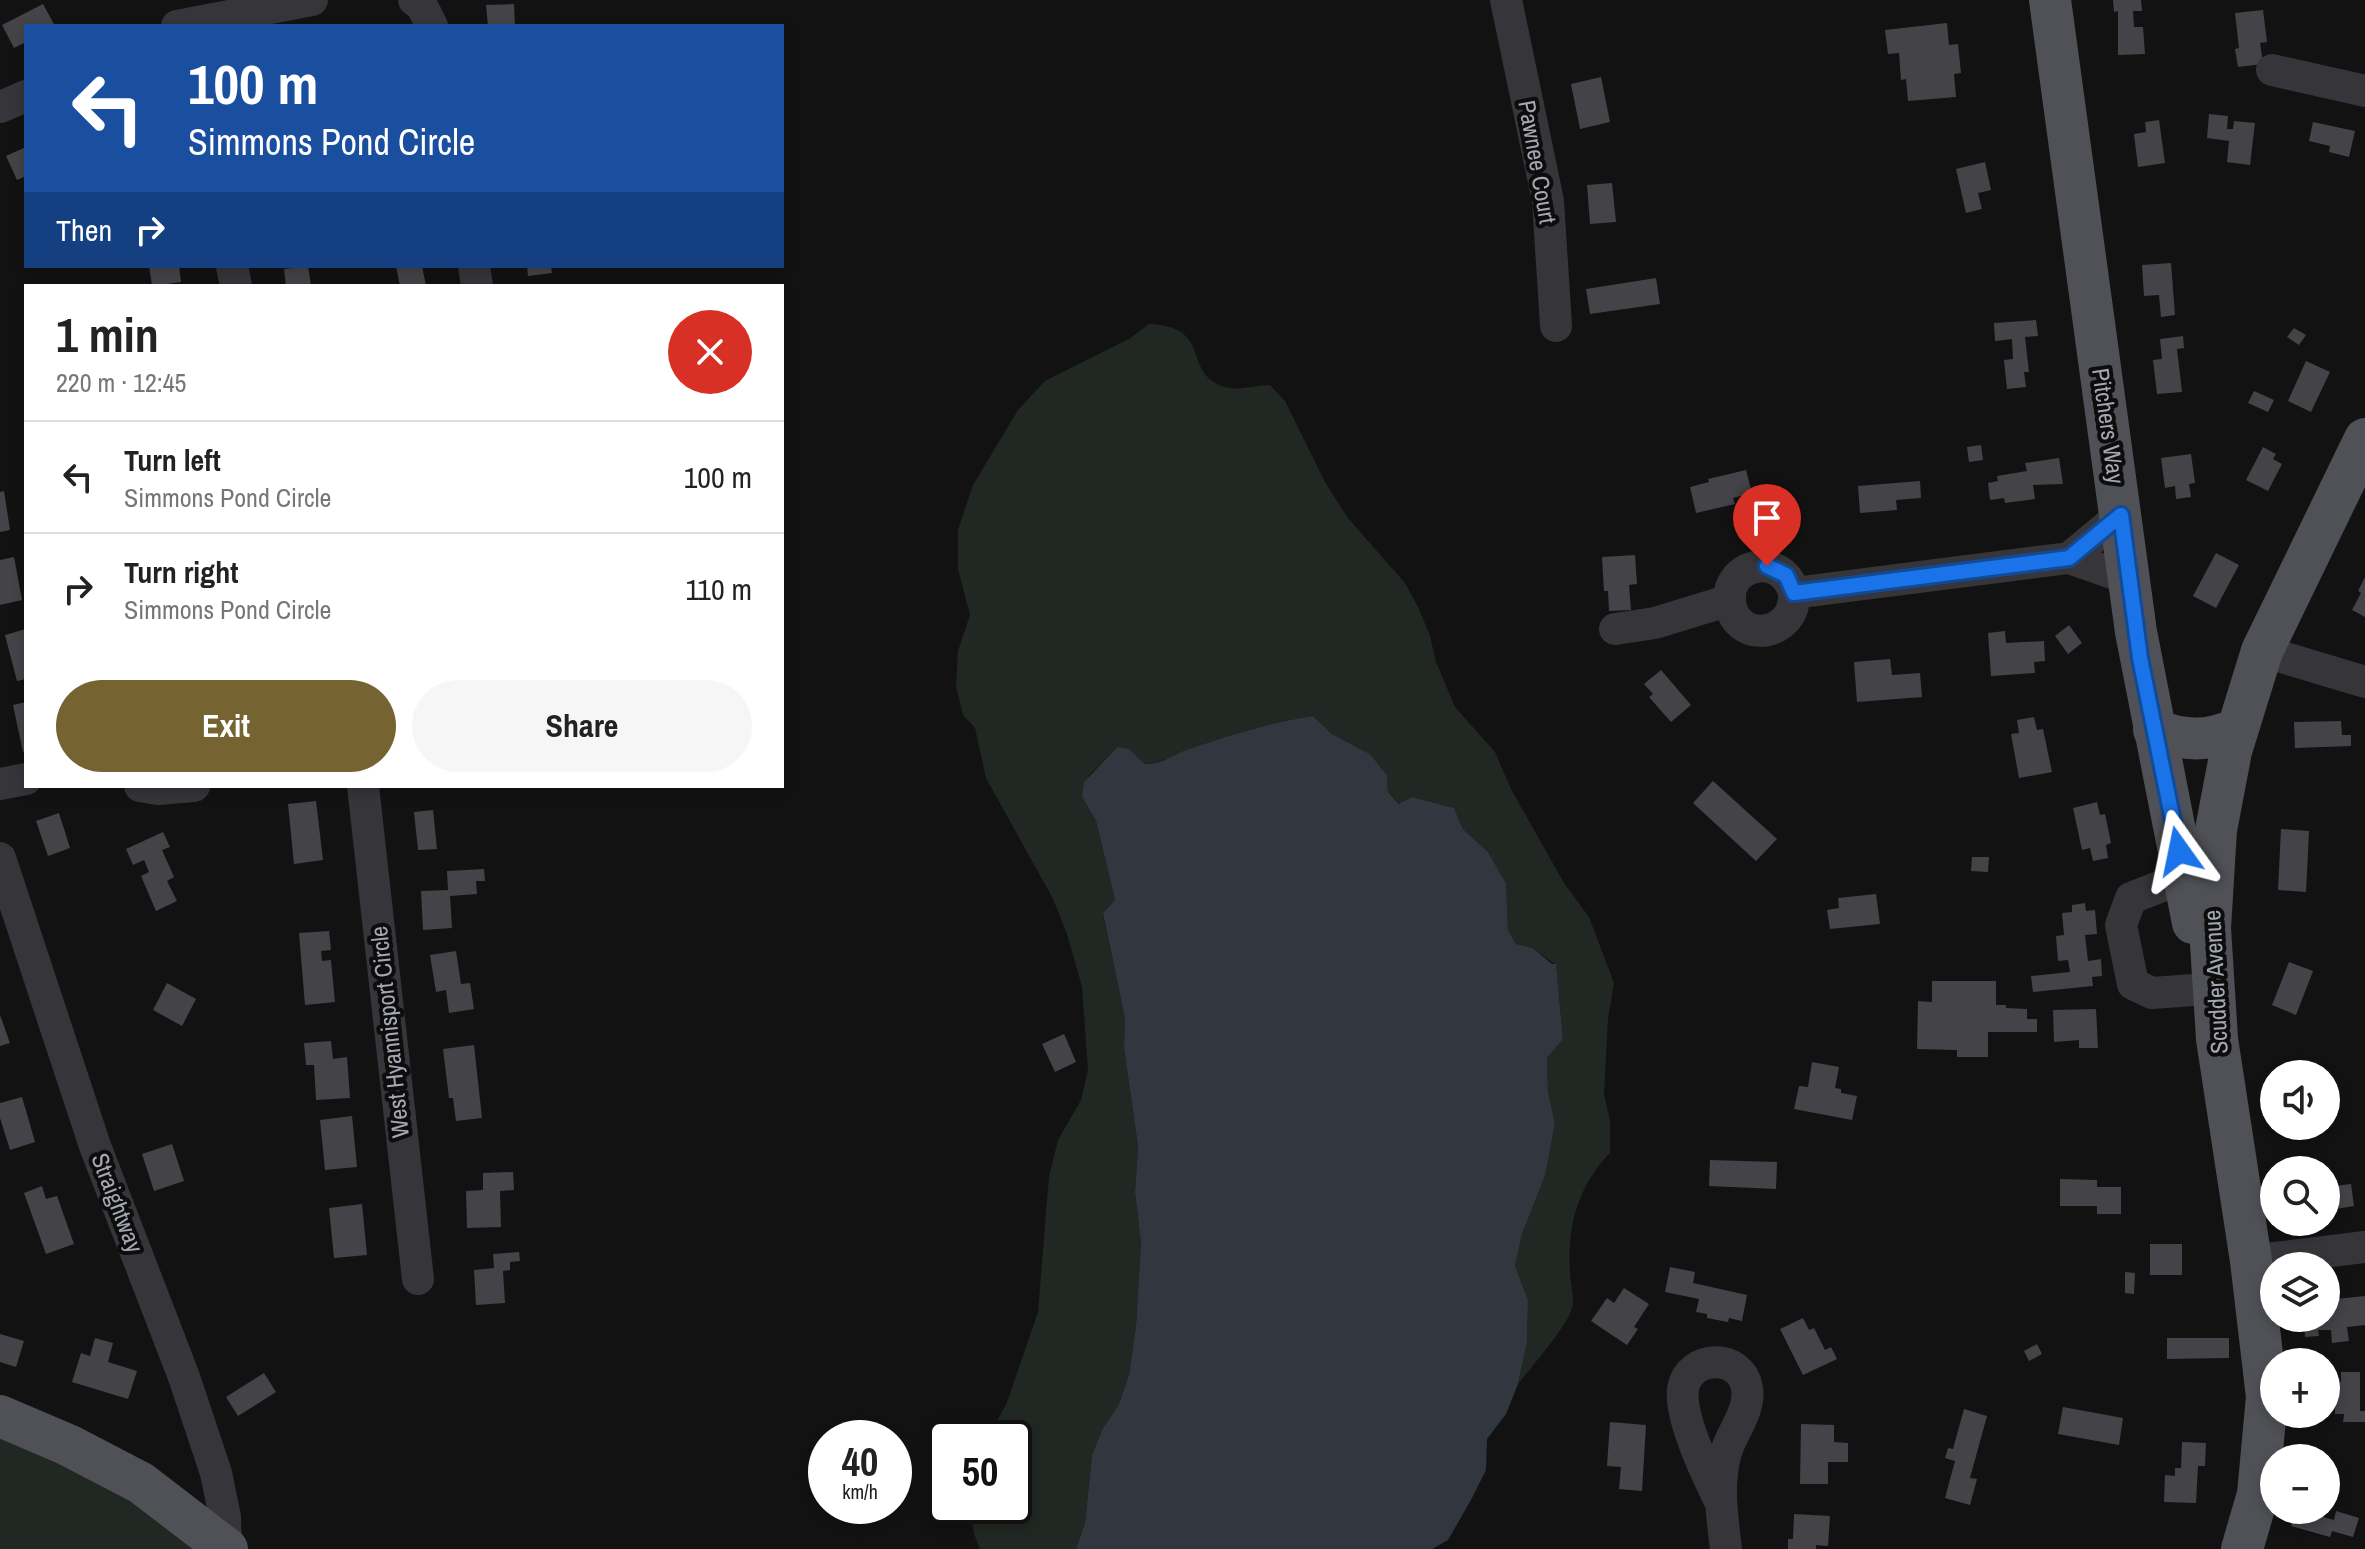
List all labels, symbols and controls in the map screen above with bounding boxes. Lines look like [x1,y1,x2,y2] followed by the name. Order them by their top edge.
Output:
[188,46,318,121] text: 100 m
[56,56,160,160] icon: left
[1511,98,1565,227] street label: Pawnee Court
[188,118,475,166] text: Simmons Pond Circle
[128,208,172,252] icon: right
[56,210,112,250] text: Then
[56,302,159,367] text: 1 min
[668,310,752,394] button: close
[56,365,186,400] text: 220 m · 12:45
[2085,366,2133,486] street label: Pitchers Way
[124,440,221,480] text: Turn left
[56,455,100,499] icon: left
[684,457,752,497] text: 100 m
[124,480,331,515] text: Simmons Pond Circle
[1733,484,1801,566] pin
[1745,496,1789,540] icon: arrive
[124,552,238,592] text: Turn right
[56,567,100,611] icon: right
[685,569,752,609] text: 110 m
[124,592,331,627] text: Simmons Pond Circle
[56,680,396,772] button: Exit
[412,680,752,772] button: Share
[2137,809,2221,893] position arrow
[2195,909,2235,1055] street label: Scudder Avenue
[362,925,416,1140] street label: West Hyannisport Circle
[2260,1060,2340,1524] map controls
[2260,1060,2340,1140] button: sound
[84,1148,152,1257] street label: Straightway
[2260,1156,2340,1236] button: search
[2260,1252,2340,1332] button: layers
[2260,1348,2340,1428] button: +
[928,1420,1032,1524] speed limit sign: 50
[842,1435,878,1488] text: 40
[2260,1444,2340,1524] button: −
[842,1478,878,1505] text: km/h

